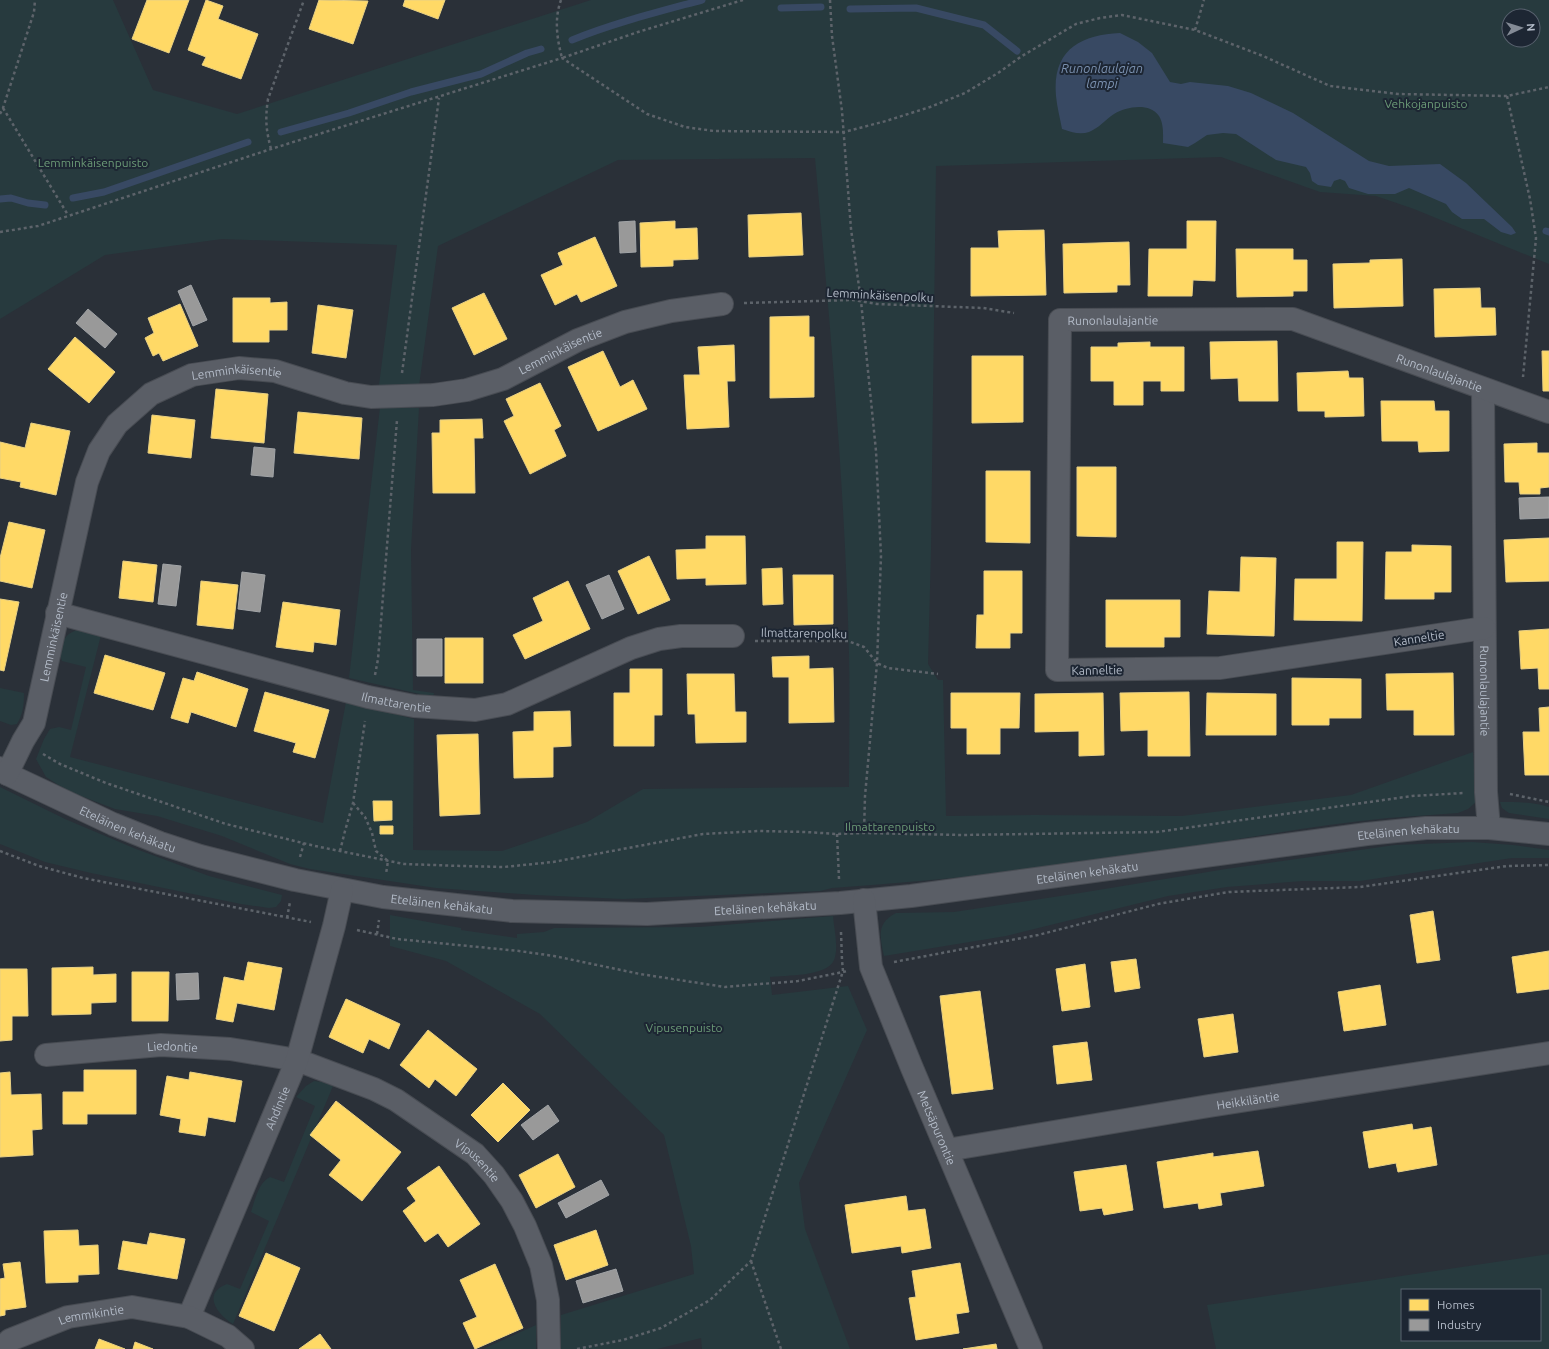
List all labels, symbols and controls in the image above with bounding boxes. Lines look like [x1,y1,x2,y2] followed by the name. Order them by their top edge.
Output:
[1501,8,1541,48] north arrow
[1525,23,1537,32] text: N
[1061,61,1143,90] water label: Runonlaulajan lampi
[1384,97,1468,110] park label: Vehkojanpuisto
[38,156,148,169] park label: Lemminkäisenpuisto
[826,286,934,304] street label: Lemminkäisenpolku
[1068,313,1158,326] street label: Runonlaulajantie
[516,325,604,376] street label: Lemminkäisentie
[1395,351,1485,394] street label: Runonlaulajantie
[191,361,284,381] street label: Lemminkäisentie
[37,591,69,683] street label: Lemminkäisentie
[761,626,847,640] street label: Ilmattarenpolku
[1393,628,1445,648] street label: Kanneltie
[1478,646,1492,736] street label: Runonlaulajantie
[1071,663,1123,677] street label: Kanneltie
[360,689,432,714] street label: Ilmattarentie
[78,803,177,854] street label: Eteläinen kehäkatu
[845,820,935,833] park label: Ilmattarenpuisto
[1356,822,1460,842] street label: Eteläinen kehäkatu
[1035,859,1139,885] street label: Eteläinen kehäkatu
[390,891,494,915] street label: Eteläinen kehäkatu
[714,898,817,917] street label: Eteläinen kehäkatu
[645,1021,723,1034] park label: Vipusenpuisto
[147,1038,198,1054] street label: Liedontie
[262,1084,292,1131] street label: Ahdintie
[916,1088,959,1167] street label: Metsäpurontie
[1216,1089,1280,1111] street label: Heikkiläntie
[452,1136,503,1184] street label: Vipusentie
[1401,1289,1541,1341] legend
[1437,1298,1475,1311] text: Homes
[56,1302,125,1327] street label: Lemmikintie
[1437,1318,1482,1331] text: Industry

